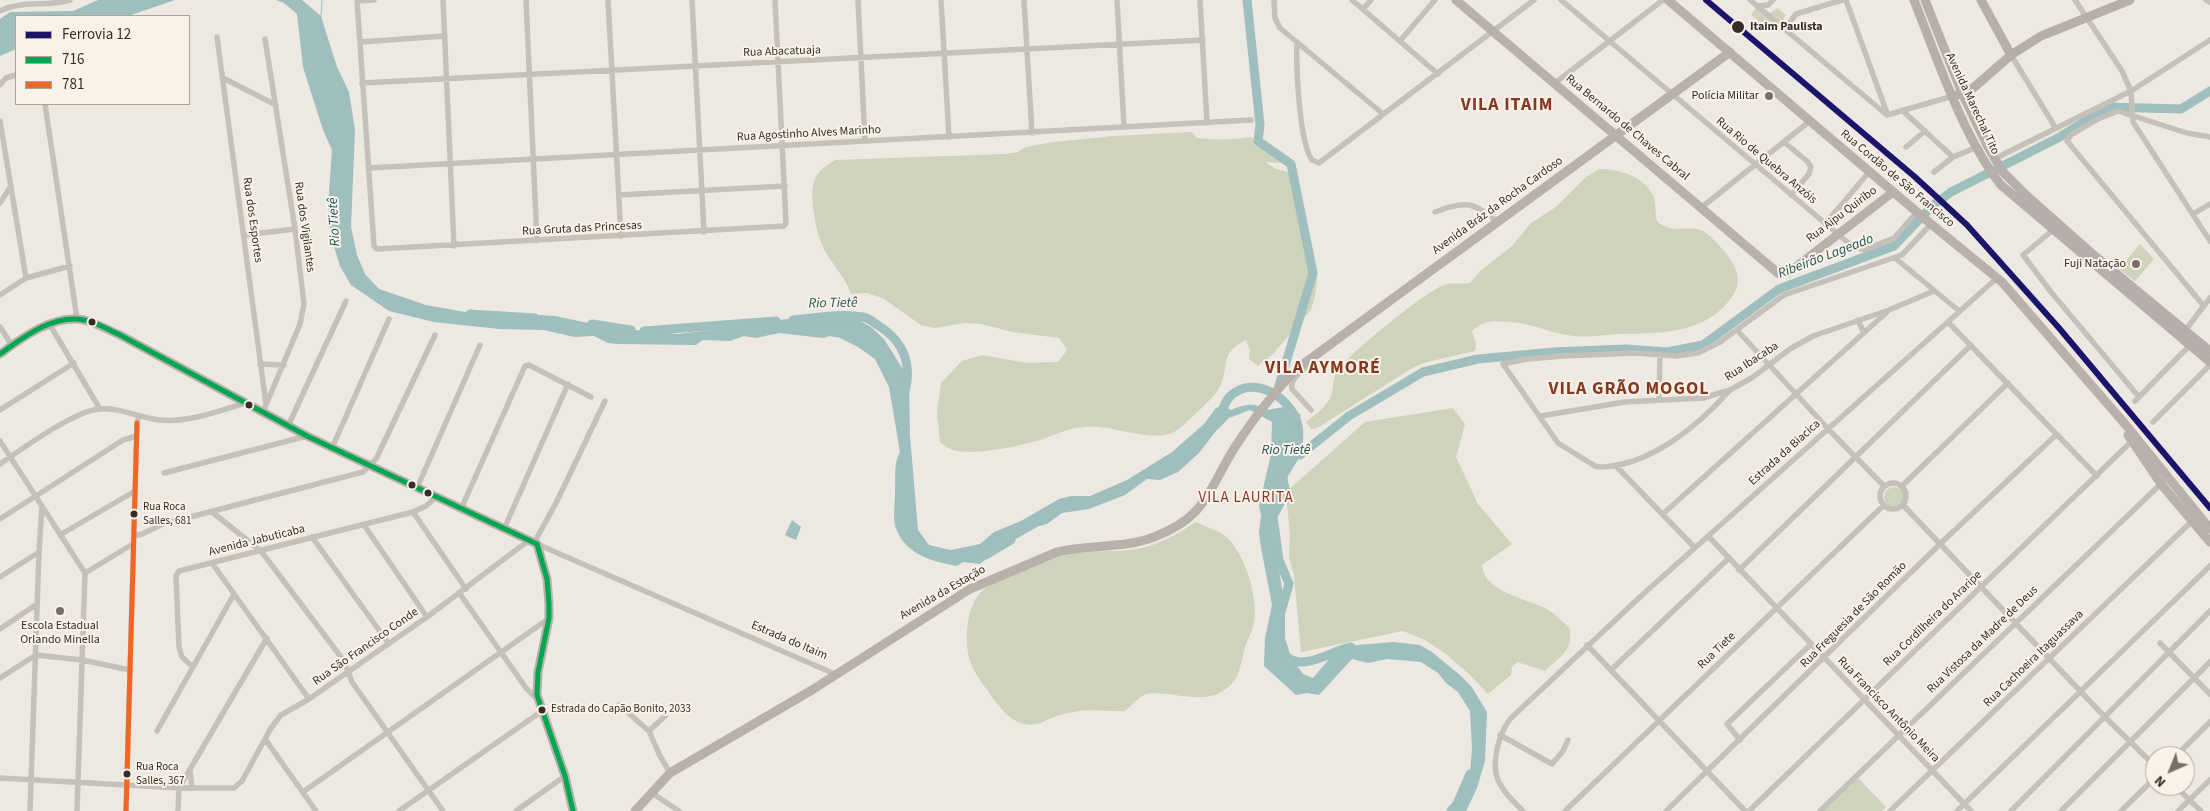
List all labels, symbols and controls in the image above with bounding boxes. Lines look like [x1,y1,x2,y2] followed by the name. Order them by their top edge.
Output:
[15,15,190,105] legend
[1730,19,1746,35] marker: Itaim Paulista
[1750,20,1823,34] place label: Itaim Paulista
[62,24,131,45] text: Ferrovia 12
[743,43,821,61] street label: Rua Abacatuaja
[62,49,84,70] text: 716
[1942,51,2002,157] street label: Avenida Marechal Tito
[1562,72,1692,184] street label: Rua Bernardo de Chaves Cabral
[62,74,84,95] text: 781
[1691,89,1759,103] place label: Polícia Militar
[1763,90,1775,102] marker: Polícia Militar
[1459,95,1555,117] district label: VILA ITAIM
[1713,115,1819,207] street label: Rua Rio de Quebra Anzóis
[736,123,882,145] street label: Rua Agostinho Alves Marinho
[1837,127,1957,231] street label: Rua Cordão de São Francisco
[1430,154,1566,258] street label: Avenida Bráz da Rocha Cardoso
[239,176,265,264] street label: Rua dos Esportes
[291,181,317,273] street label: Rua dos Vigilantes
[1804,184,1880,246] street label: Rua Aipu Quiribo
[325,197,345,247] water label: Rio Tietê
[522,219,642,239] street label: Rua Gruta das Princesas
[1776,231,1876,283] water label: Ribeirão Lageado
[2064,257,2126,271] place label: Fuji Natação
[2130,258,2142,270] marker: Fuji Natação
[808,295,858,313] water label: Rio Tietê
[87,317,97,327] unlabelled marker
[1722,339,1782,385] street label: Rua Ibacaba
[1264,358,1382,380] district label: VILA AYMORÉ
[1547,379,1711,401] district label: VILA GRÃO MOGOL
[244,400,254,410] unlabelled marker
[1746,417,1824,489] street label: Estrada da Biacica
[1261,443,1311,459] water label: Rio Tietê
[407,480,417,490] unlabelled marker
[423,488,433,498] unlabelled marker
[1197,490,1295,508] district label: VILA LAURITA
[143,501,191,527] place label: Rua Roca Salles, 681
[129,509,139,519] marker: Rua Roca Salles, 681
[207,522,307,560] street label: Avenida Jabuticaba
[1798,559,1910,671] street label: Rua Freguesia de São Romão
[898,563,988,623] street label: Avenida da Estação
[1881,568,1985,670] street label: Rua Cordilheira do Araripe
[1925,583,2041,697] street label: Rua Vistosa da Madre de Deus
[54,605,66,617] marker: Escola Estadual Orlando Minella
[310,605,422,689] street label: Rua São Francisco Conde
[1981,607,2087,711] street label: Rua Cachoeira Itaguassava
[749,618,829,664] street label: Estrada do Itaim
[20,619,100,647] place label: Escola Estadual Orlando Minella
[1695,630,1739,672] street label: Rua Tiete
[1834,654,1942,766] street label: Rua Francisco Antônio Meira
[551,703,691,717] place label: Estrada do Capão Bonito, 2033
[537,705,547,715] marker: Estrada do Capão Bonito, 2033
[2145,746,2195,796] north arrow
[136,761,184,787] place label: Rua Roca Salles, 367
[122,769,132,779] marker: Rua Roca Salles, 367
[2150,771,2171,791] text: N

